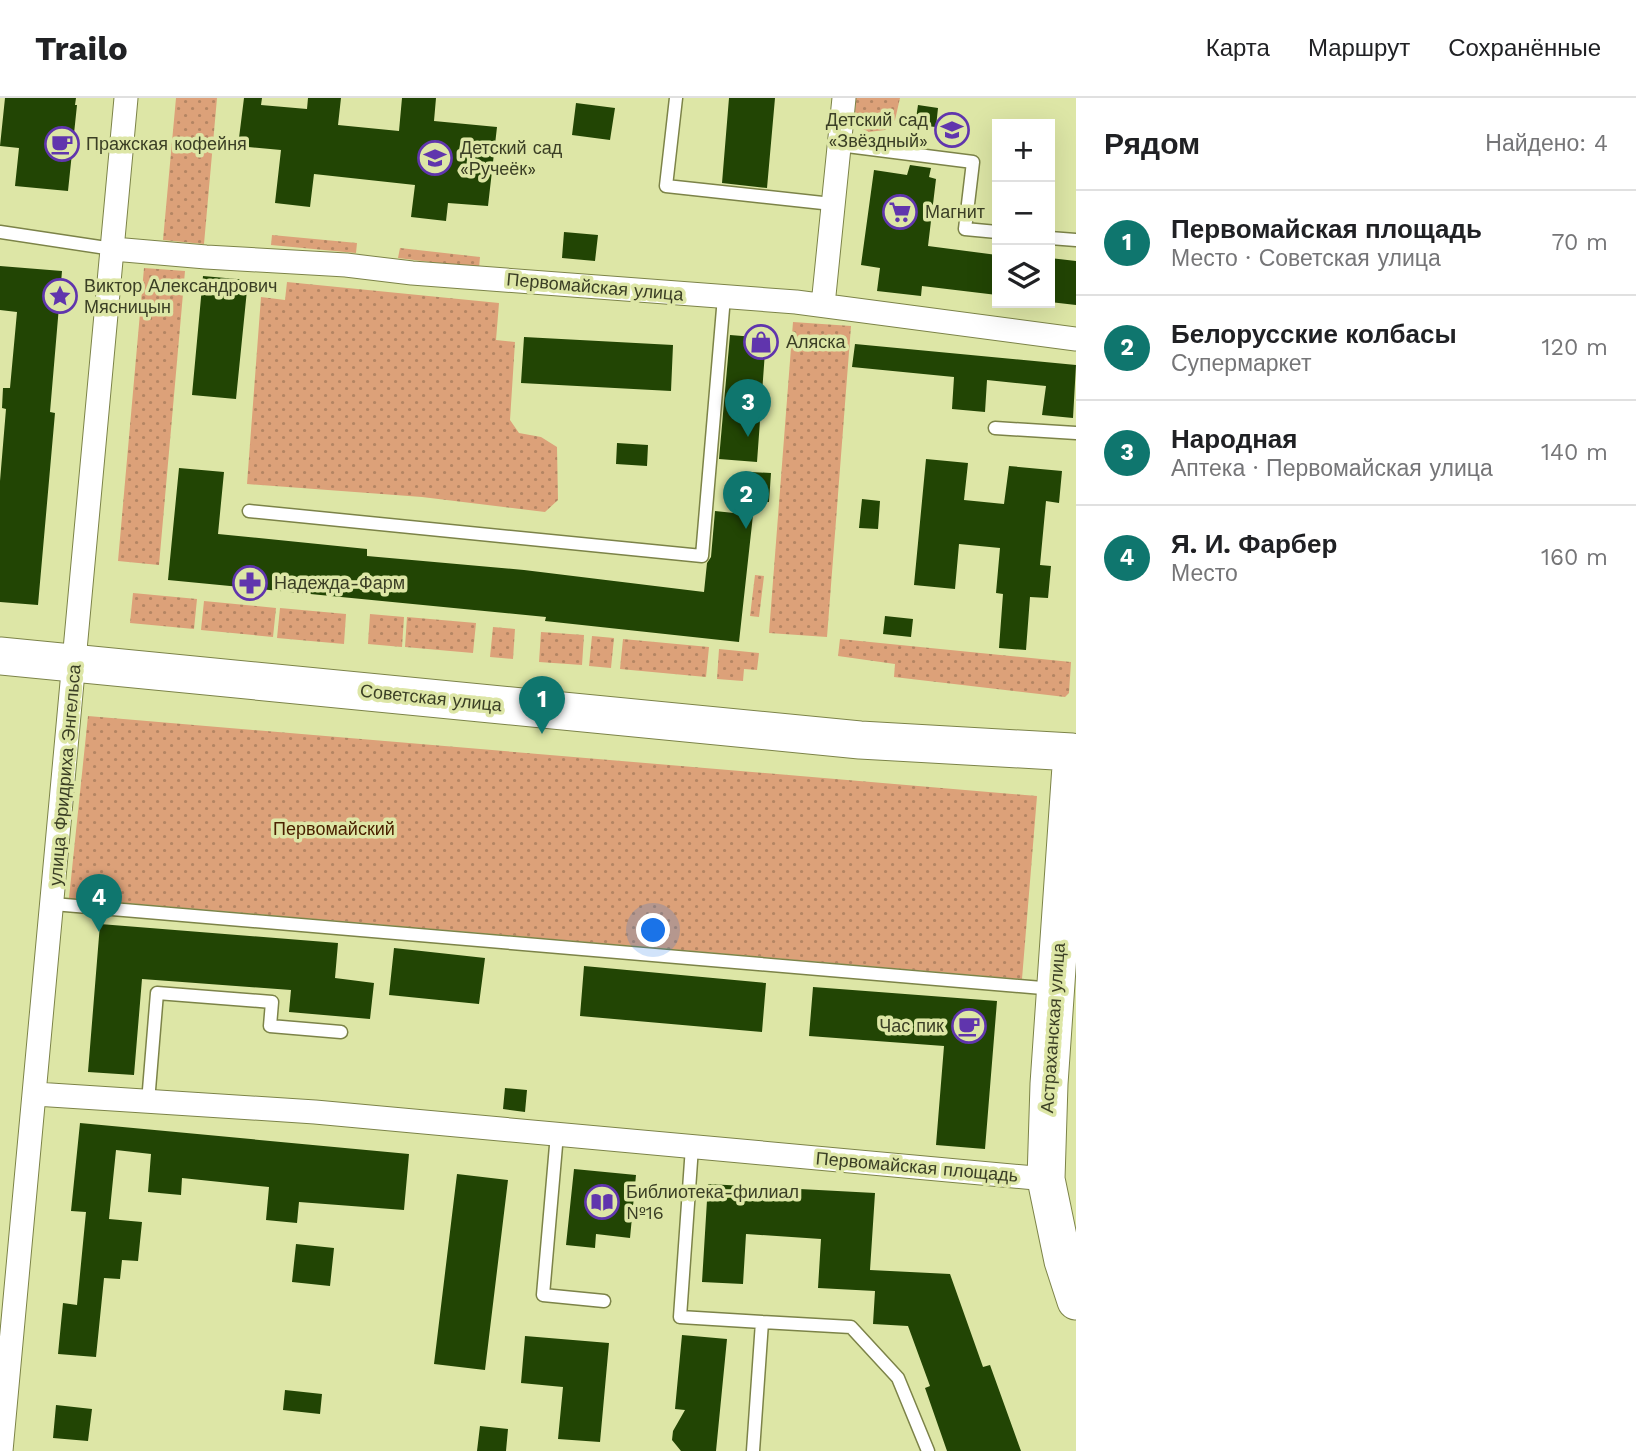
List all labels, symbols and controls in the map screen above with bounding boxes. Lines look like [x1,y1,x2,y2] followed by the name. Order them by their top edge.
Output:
[35,29,128,68] text: Trailo
[1206,34,1270,62] text: Карта
[1308,34,1410,62] text: Маршрут
[1448,34,1601,62] text: Сохранённые
[826,109,928,151] place label: Детский сад «Звёздный»
[933,111,971,149] school or university icon: Детский сад «Звёздный»
[992,119,1055,308] map controls
[992,119,1055,182] button: +
[43,125,81,163] cafe icon: Пражская кофейня
[1104,126,1200,161] text: Рядом
[1485,130,1608,157] text: Найдено: 4
[86,133,247,154] place label: Пражская кофейня
[460,137,563,179] place label: Детский сад «Ручеёк»
[416,139,454,177] school or university icon: Детский сад «Ручеёк»
[992,182,1055,245] button: −
[881,193,919,231] supermarket icon: Магнит
[925,201,985,222] place label: Магнит
[1171,214,1482,244] text: Первомайская площадь
[1122,229,1132,256] text: 1
[1551,229,1608,256] text: 70 m
[992,245,1055,308] button: layers
[1171,245,1441,272] text: Место · Советская улица
[506,268,685,305] street label: Первомайская улица
[84,275,277,317] place label: Виктор Александрович Мясницын
[41,277,79,315] place icon: Виктор Александрович Мясницын
[1171,319,1457,349] text: Белорусские колбасы
[742,323,780,361] shop icon: Аляска
[786,331,847,352] place label: Аляска
[1120,334,1134,361] text: 2
[1542,334,1608,361] text: 120 m
[1171,350,1311,377] text: Супермаркет
[725,379,771,437] pin: 3
[1171,424,1298,454] text: Народная
[1120,439,1134,466] text: 3
[1541,439,1608,466] text: 140 m
[1171,455,1493,482] text: Аптека · Первомайская улица
[723,471,769,529] pin: 2
[1171,529,1337,559] text: Я. И. Фарбер
[1120,544,1134,571] text: 4
[1541,544,1608,571] text: 160 m
[1171,560,1238,587] text: Место
[231,564,269,602] pharmacy icon: Надежда-Фарм
[274,572,405,593] place label: Надежда-Фарм
[44,662,85,887] street label: улица Фридриха Энгельса
[519,676,565,734] pin: 1
[359,680,504,715] street label: Советская улица
[273,818,395,839] park label: Первомайский
[76,874,122,932] pin: 4
[636,913,670,947] your location
[1036,941,1069,1114] street label: Астраханская улица
[950,1007,988,1045] cafe icon: Час пик
[879,1015,944,1036] place label: Час пик
[815,1147,1019,1186] street label: Первомайская площадь
[626,1181,799,1223] place label: Библиотека-филиал №16
[583,1183,621,1221] library icon: Библиотека-филиал №16

